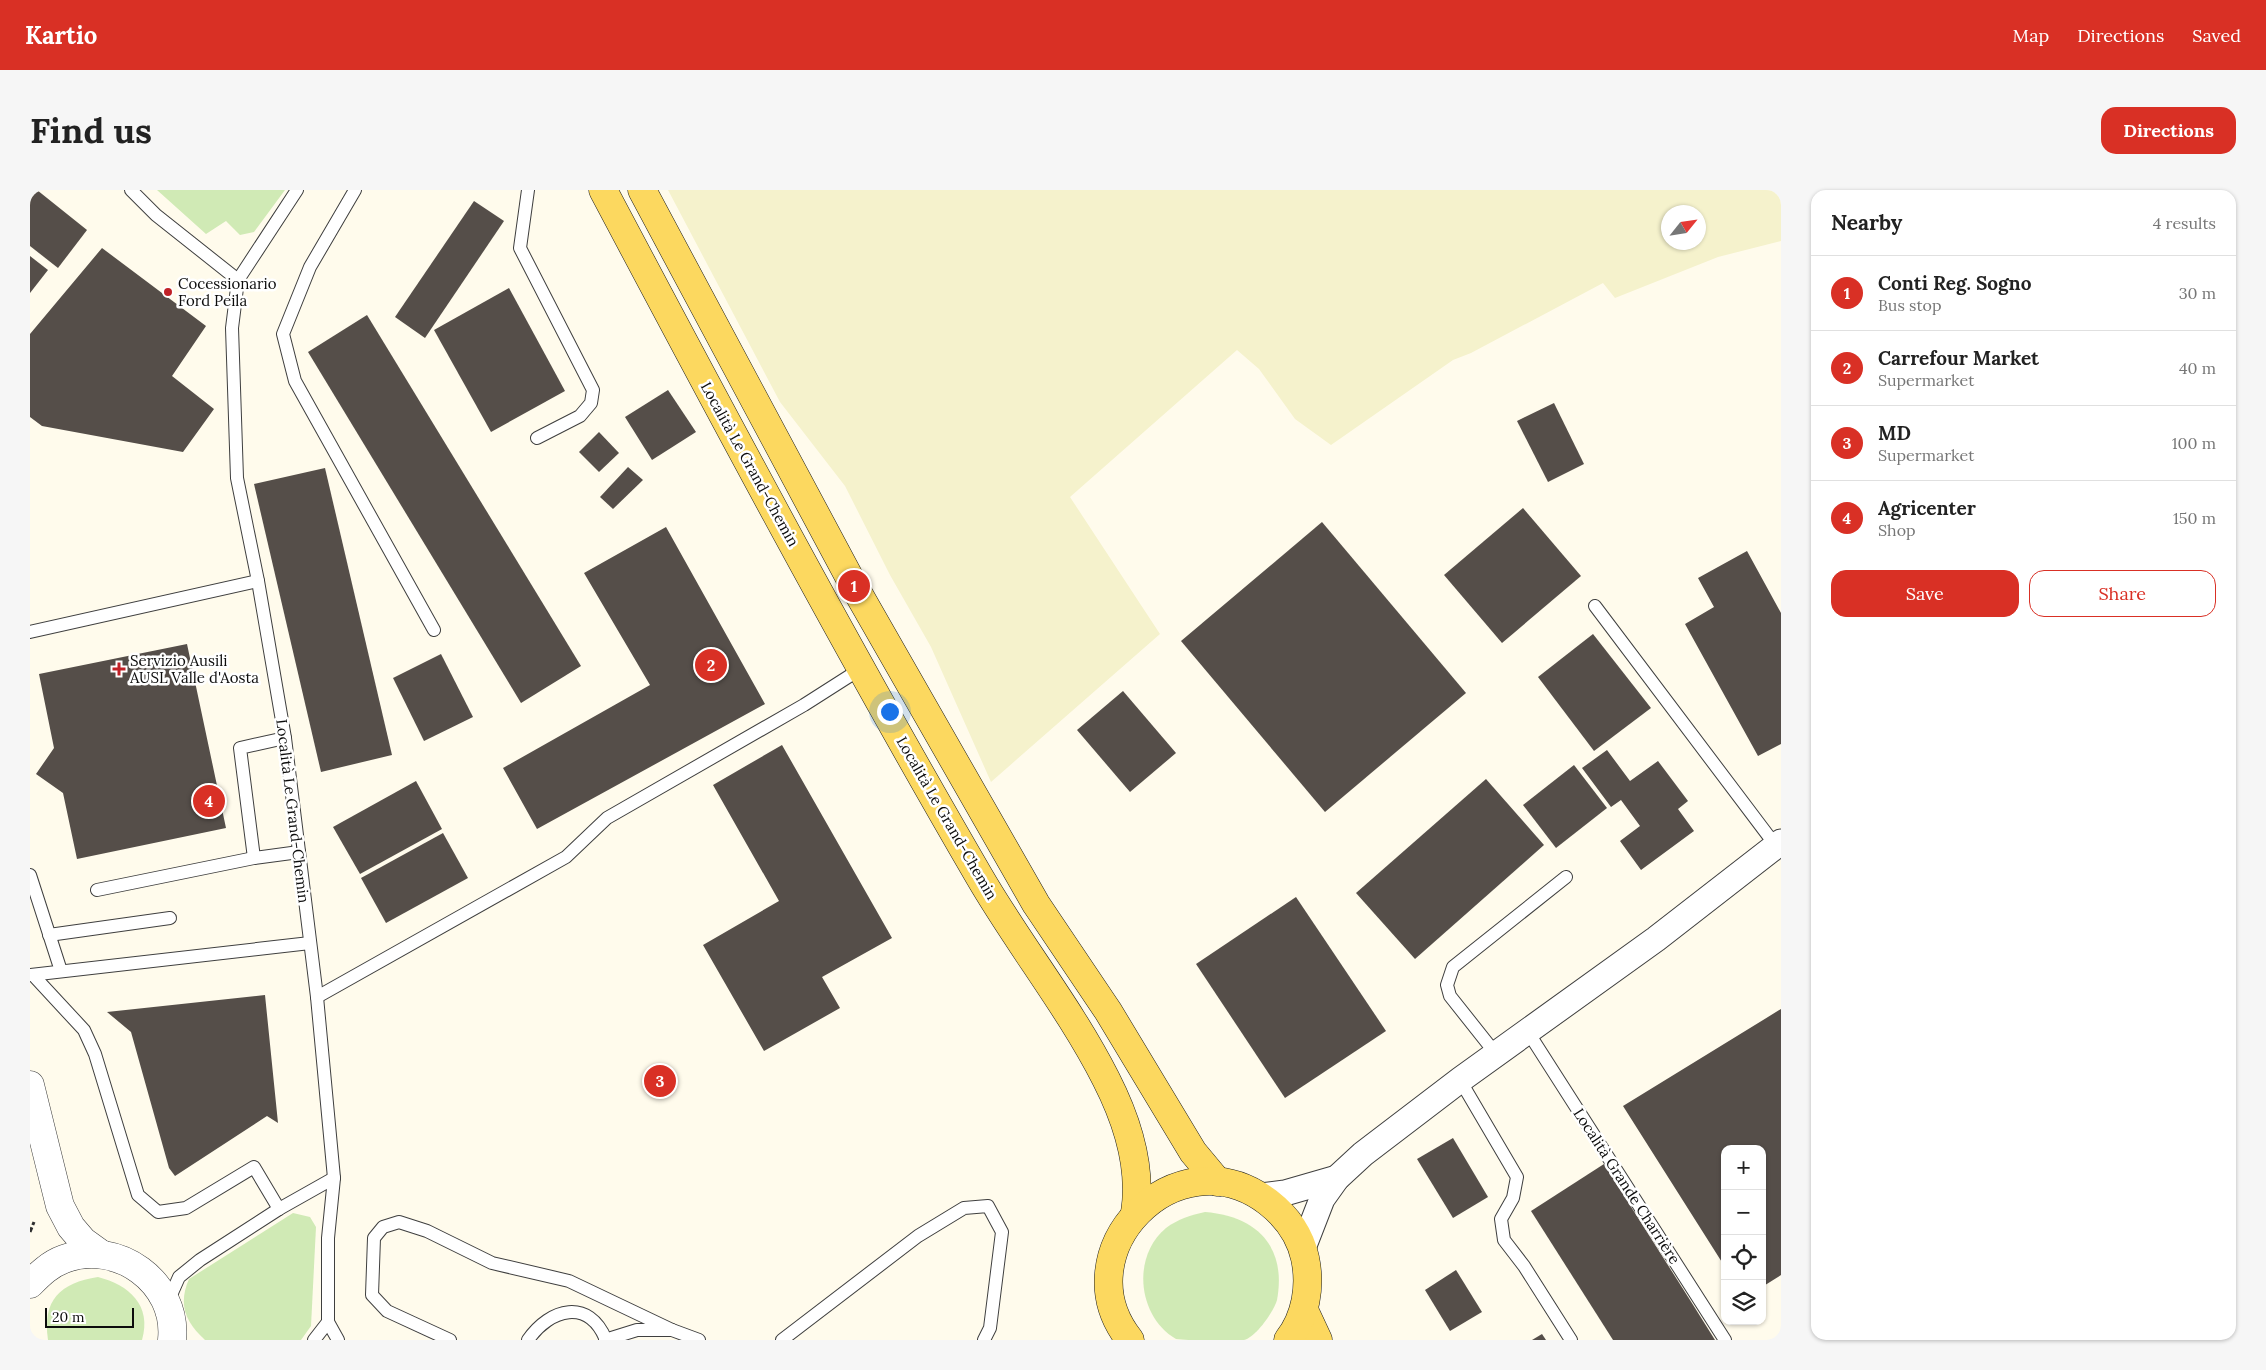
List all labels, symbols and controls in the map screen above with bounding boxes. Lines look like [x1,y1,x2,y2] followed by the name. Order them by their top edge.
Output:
[25,20,97,51] text: Kartio
[2013,24,2049,47] text: Map
[2077,24,2164,47] text: Directions
[2192,24,2241,47] text: Saved
[2101,107,2236,154] button: Directions
[30,108,152,153] text: Find us
[1661,205,1706,250] north arrow
[1831,209,1902,236] text: Nearby
[2153,213,2216,233] text: 4 results
[1878,271,2031,295] text: Conti Reg. Sogno
[178,274,277,310] place label: Cocessionario Ford Peila
[1844,283,1850,303] text: 1
[2179,283,2216,303] text: 30 m
[162,286,174,298] marker: Cocessionario Ford Peila
[1878,295,1942,315] text: Bus stop
[1878,346,2039,370] text: Carrefour Market
[1843,358,1851,378] text: 2
[2179,358,2216,378] text: 40 m
[1878,370,1974,390] text: Supermarket
[697,378,803,550] street label: Località Le Grand-Chemin
[1878,421,1911,445] text: MD
[1843,433,1851,453] text: 3
[2172,433,2216,453] text: 100 m
[1878,445,1974,465] text: Supermarket
[1878,496,1976,520] text: Agricenter
[1843,508,1851,528] text: 4
[2173,508,2216,528] text: 150 m
[1878,520,1916,540] text: Shop
[838,567,870,605] pin: 1
[1831,570,2019,617] button: Save
[2029,570,2216,617] button: Share
[695,646,727,684] pin: 2
[129,651,259,687] place label: Servizio Ausili AUSL Valle d'Aosta
[112,662,126,676] marker: Servizio Ausili AUSL Valle d'Aosta
[877,699,903,725] your location
[272,718,314,904] street label: Località Le Grand-Chemin
[892,733,1002,903] street label: Località Le Grand-Chemin
[193,782,225,820] pin: 4
[644,1062,676,1100] pin: 3
[1569,1105,1685,1267] street label: Località Grande Charrière
[1721,1145,1766,1325] map controls
[1721,1145,1766,1190] button: +
[1721,1190,1766,1235] button: −
[1721,1235,1766,1280] button: locate
[1721,1280,1766,1325] button: layers
[45,1305,134,1328] scale bar
[52,1308,84,1326] text: 20 m

